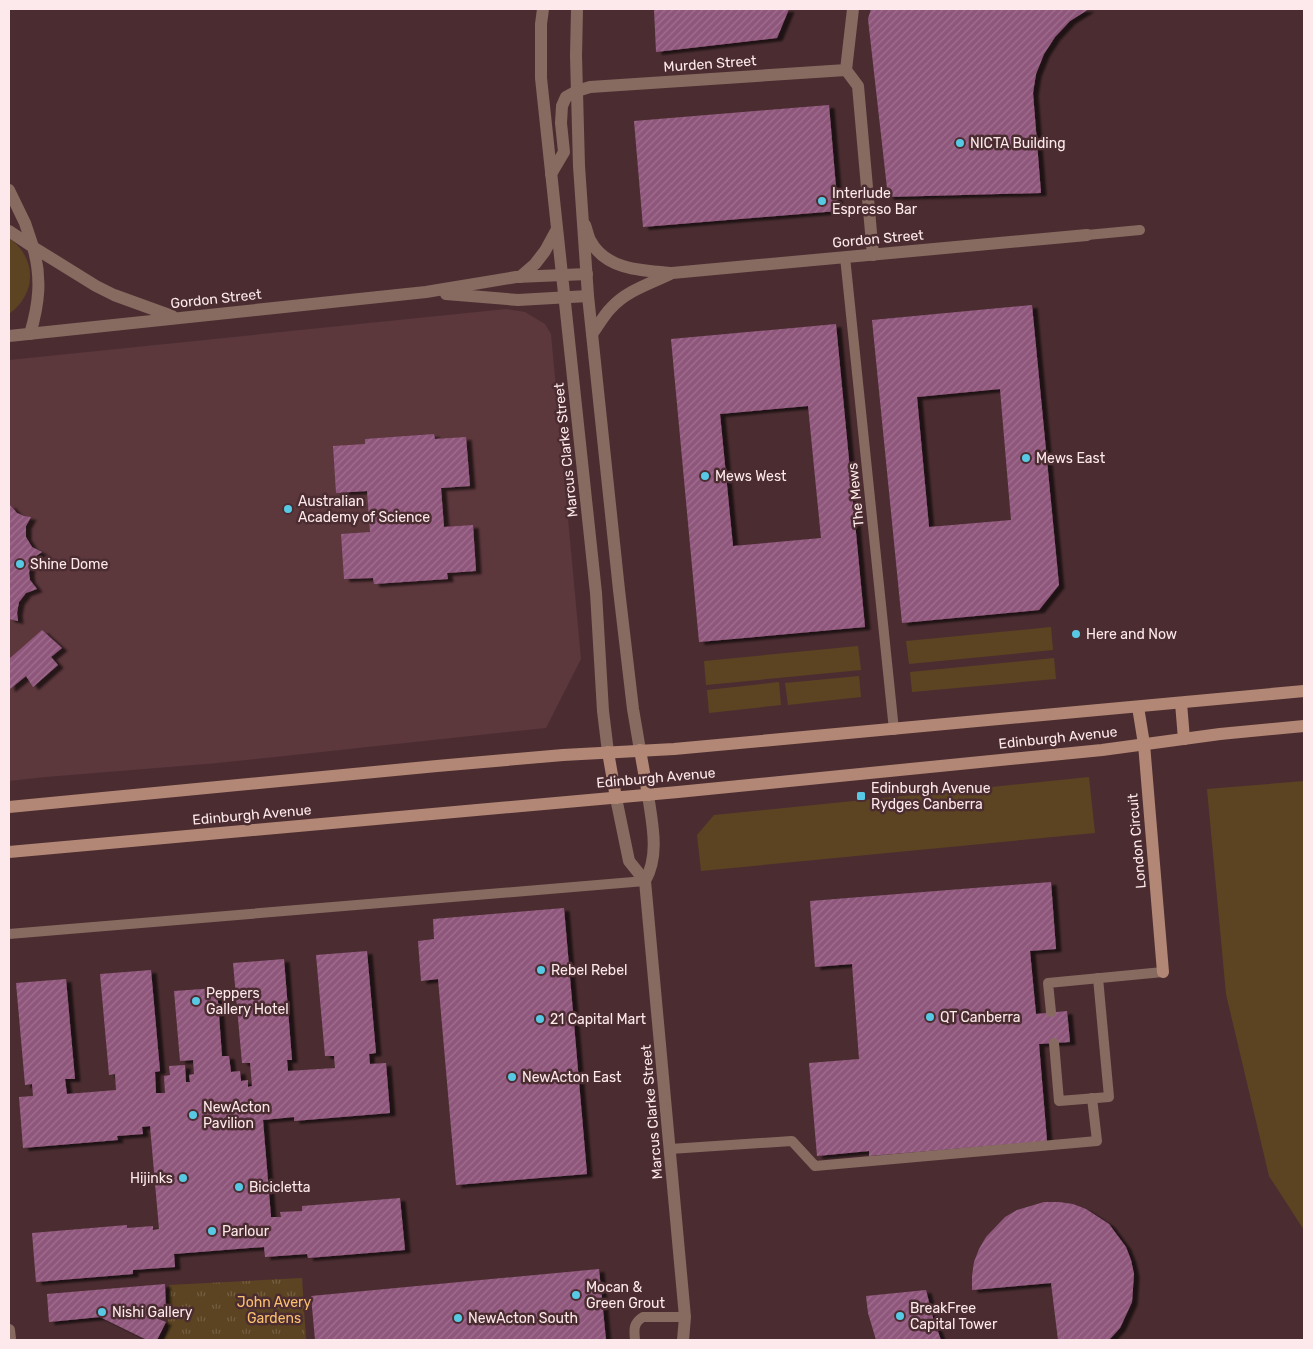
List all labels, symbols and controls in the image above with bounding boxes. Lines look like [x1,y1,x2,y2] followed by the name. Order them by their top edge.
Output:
[663,52,758,76] street label: Murden Street
[970,135,1066,152] place label: NICTA Building
[954,137,966,149] marker: NICTA Building
[832,185,918,218] place label: Interlude Espresso Bar
[816,195,828,207] marker: Interlude Espresso Bar
[832,226,925,251] street label: Gordon Street
[170,286,263,312] street label: Gordon Street
[550,381,582,518] street label: Marcus Clarke Street
[1036,450,1106,467] place label: Mews East
[1020,452,1032,464] marker: Mews East
[844,462,868,528] street label: The Mews
[715,468,787,485] place label: Mews West
[699,470,711,482] marker: Mews West
[298,493,430,526] place label: Australian Academy of Science
[282,503,294,515] marker: Australian Academy of Science
[30,556,109,573] place label: Shine Dome
[14,558,26,570] marker: Shine Dome
[1086,626,1177,643] place label: Here and Now
[1070,628,1082,640] marker: Here and Now
[998,723,1118,753] street label: Edinburgh Avenue
[596,764,716,792] street label: Edinburgh Avenue
[871,780,991,813] place label: Edinburgh Avenue Rydges Canberra
[855,790,867,802] marker: Edinburgh Avenue Rydges Canberra
[1124,792,1150,889] street label: London Circuit
[192,801,312,829] street label: Edinburgh Avenue
[551,962,627,979] place label: Rebel Rebel
[535,964,547,976] marker: Rebel Rebel
[206,985,289,1018] place label: Peppers Gallery Hotel
[190,995,202,1007] marker: Peppers Gallery Hotel
[940,1009,1020,1026] place label: QT Canberra
[550,1011,647,1028] place label: 21 Capital Mart
[924,1011,936,1023] marker: QT Canberra
[534,1013,546,1025] marker: 21 Capital Mart
[638,1043,666,1180] street label: Marcus Clarke Street
[522,1069,622,1086] place label: NewActon East
[506,1071,518,1083] marker: NewActon East
[203,1099,270,1132] place label: NewActon Pavilion
[187,1109,199,1121] marker: NewActon Pavilion
[130,1170,173,1187] place label: Hijinks
[177,1172,189,1184] marker: Hijinks
[249,1179,310,1196] place label: Bicicletta
[233,1181,245,1193] marker: Bicicletta
[222,1223,270,1240] place label: Parlour
[206,1225,218,1237] marker: Parlour
[586,1279,665,1312] place label: Mocan & Green Grout
[570,1289,582,1301] marker: Mocan & Green Grout
[237,1294,311,1327] park label: John Avery Gardens
[910,1300,998,1333] place label: BreakFree Capital Tower
[112,1304,193,1321] place label: Nishi Gallery
[96,1306,108,1318] marker: Nishi Gallery
[468,1310,578,1327] place label: NewActon South
[894,1310,906,1322] marker: BreakFree Capital Tower
[452,1312,464,1324] marker: NewActon South

